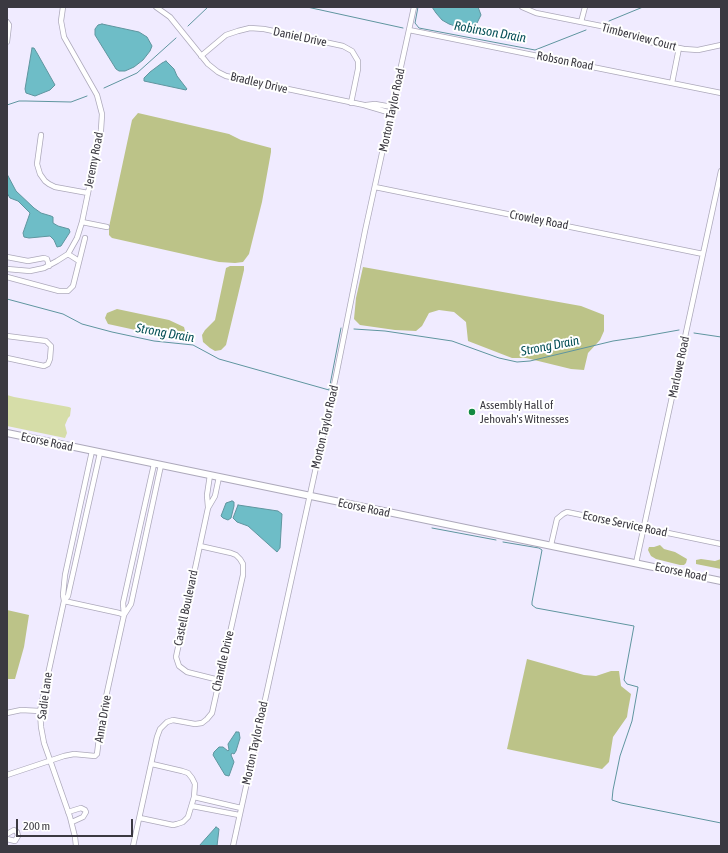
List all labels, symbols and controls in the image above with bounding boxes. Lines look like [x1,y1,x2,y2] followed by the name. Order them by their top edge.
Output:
[453,18,527,46] water label: Robinson Drain
[600,20,678,54] street label: Timberview Court
[272,24,328,50] street label: Daniel Drive
[535,48,595,74] street label: Robson Road
[376,67,408,153] street label: Morton Taylor Road
[229,69,289,97] street label: Bradley Drive
[82,131,106,189] street label: Jeremy Road
[508,207,570,233] street label: Crowley Road
[135,320,195,346] water label: Strong Drain
[520,333,580,359] water label: Strong Drain
[665,335,693,399] street label: Marlowe Road
[308,384,342,470] street label: Morton Taylor Road
[480,398,569,426] place label: Assembly Hall of Jehovah's Witnesses
[467,407,477,417] marker: Assembly Hall of Jehovah's Witnesses
[20,429,74,455] street label: Ecorse Road
[337,495,391,521] street label: Ecorse Road
[581,508,669,540] street label: Ecorse Service Road
[654,559,708,585] street label: Ecorse Road
[171,569,201,647] street label: Castell Boulevard
[209,629,237,693] street label: Chandle Drive
[35,671,55,721] street label: Sadie Lane
[92,694,114,744] street label: Anna Drive
[239,700,271,786] street label: Morton Taylor Road
[18,811,135,837] scale bar
[23,819,50,833] text: 200 m

